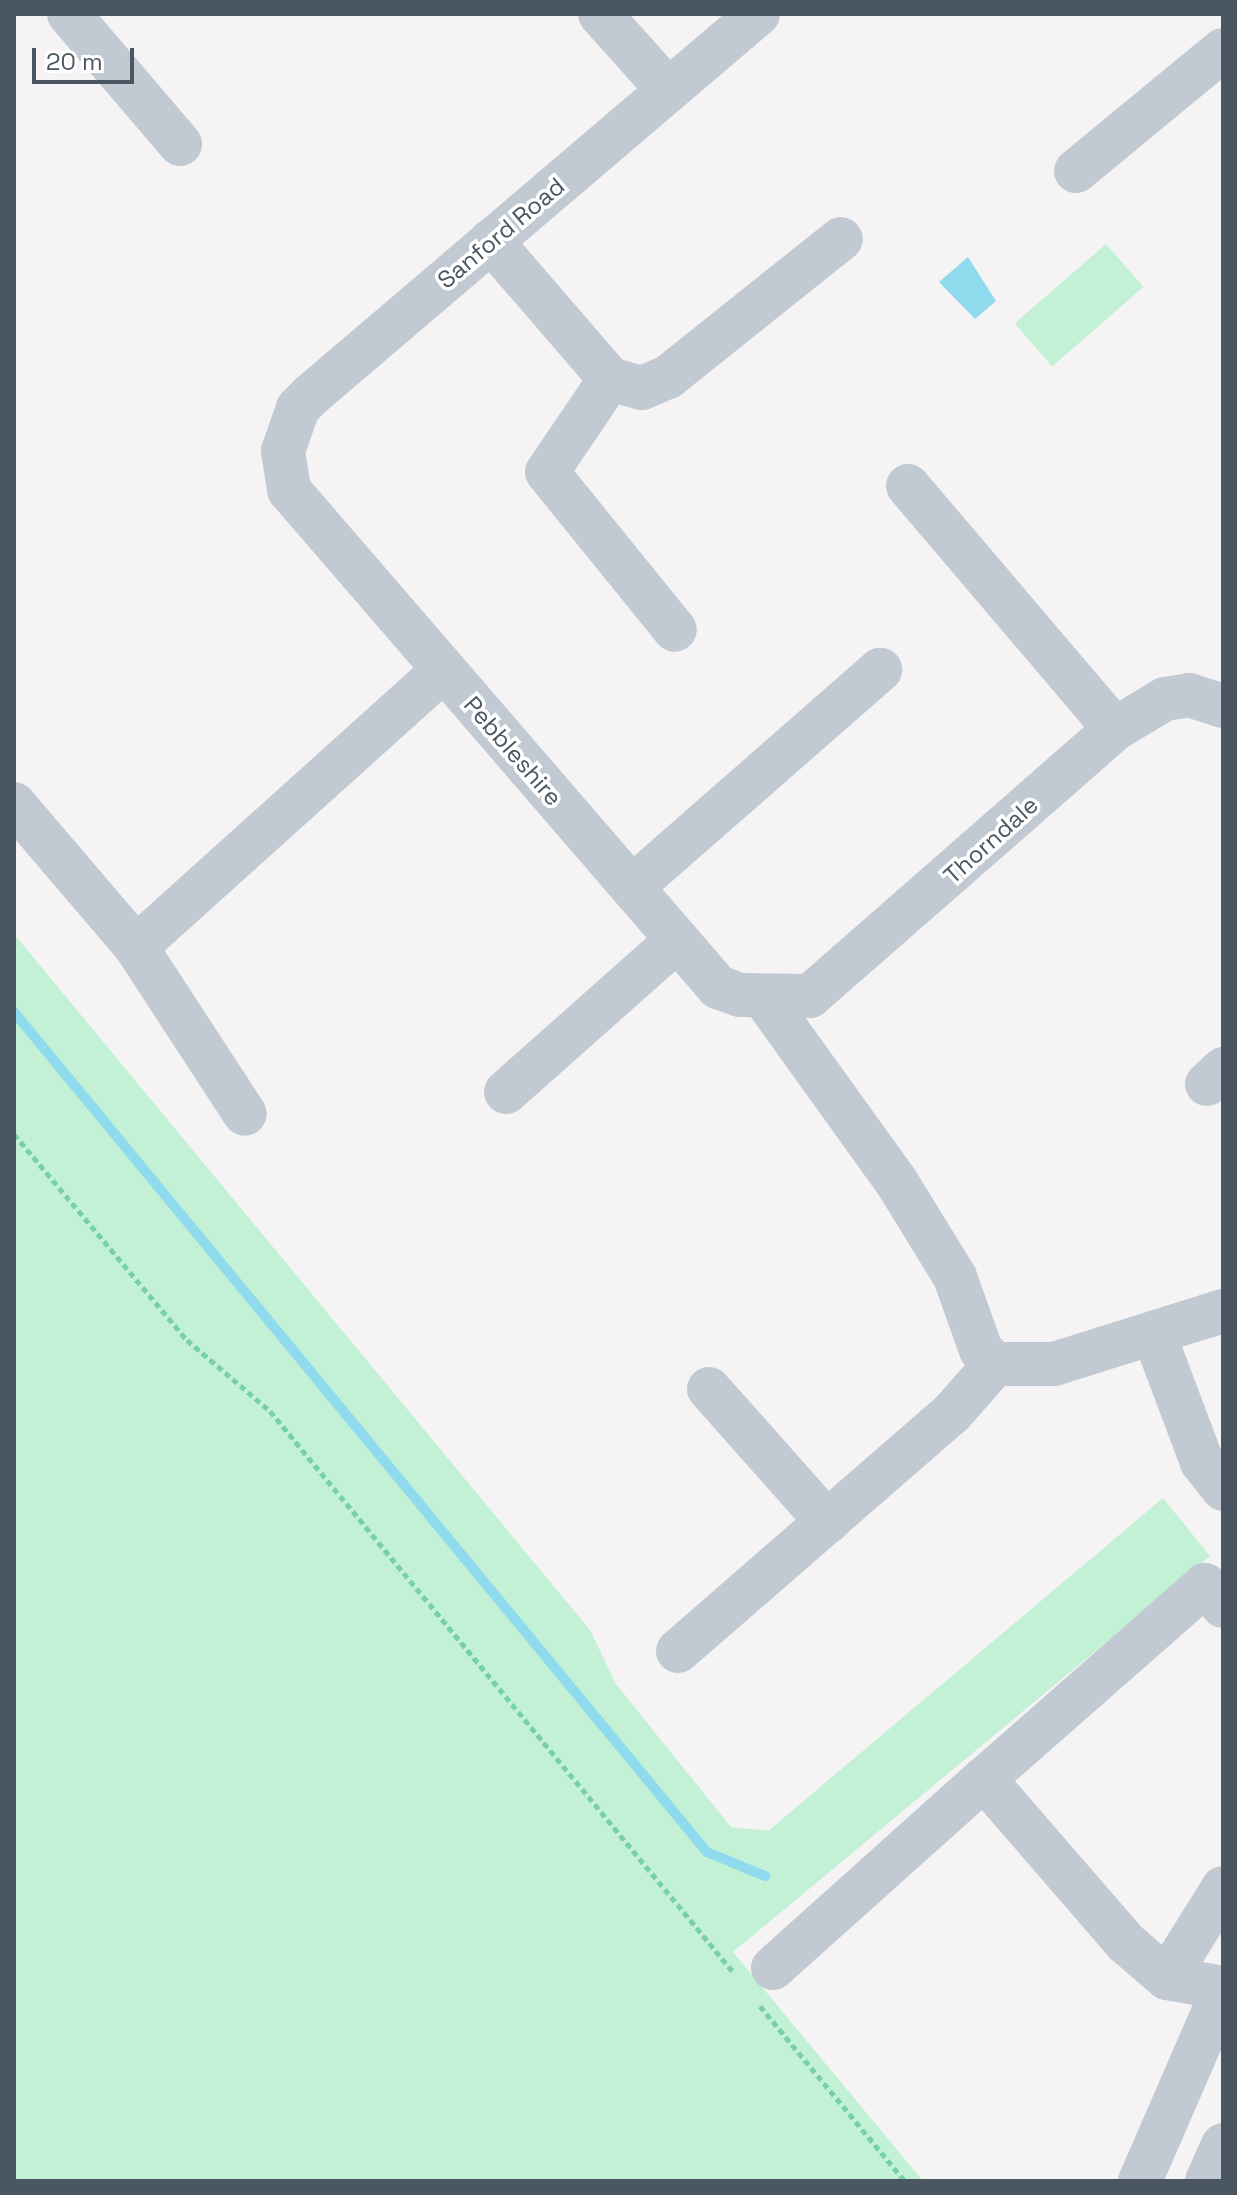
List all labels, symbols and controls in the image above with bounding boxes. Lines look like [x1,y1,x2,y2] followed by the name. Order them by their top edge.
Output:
[36,32,138,82] scale bar
[46,46,103,77] text: 20 m
[432,172,570,294] street label: Sanford Road
[458,690,568,812] street label: Pebbleshire
[938,790,1044,890] street label: Thorndale

